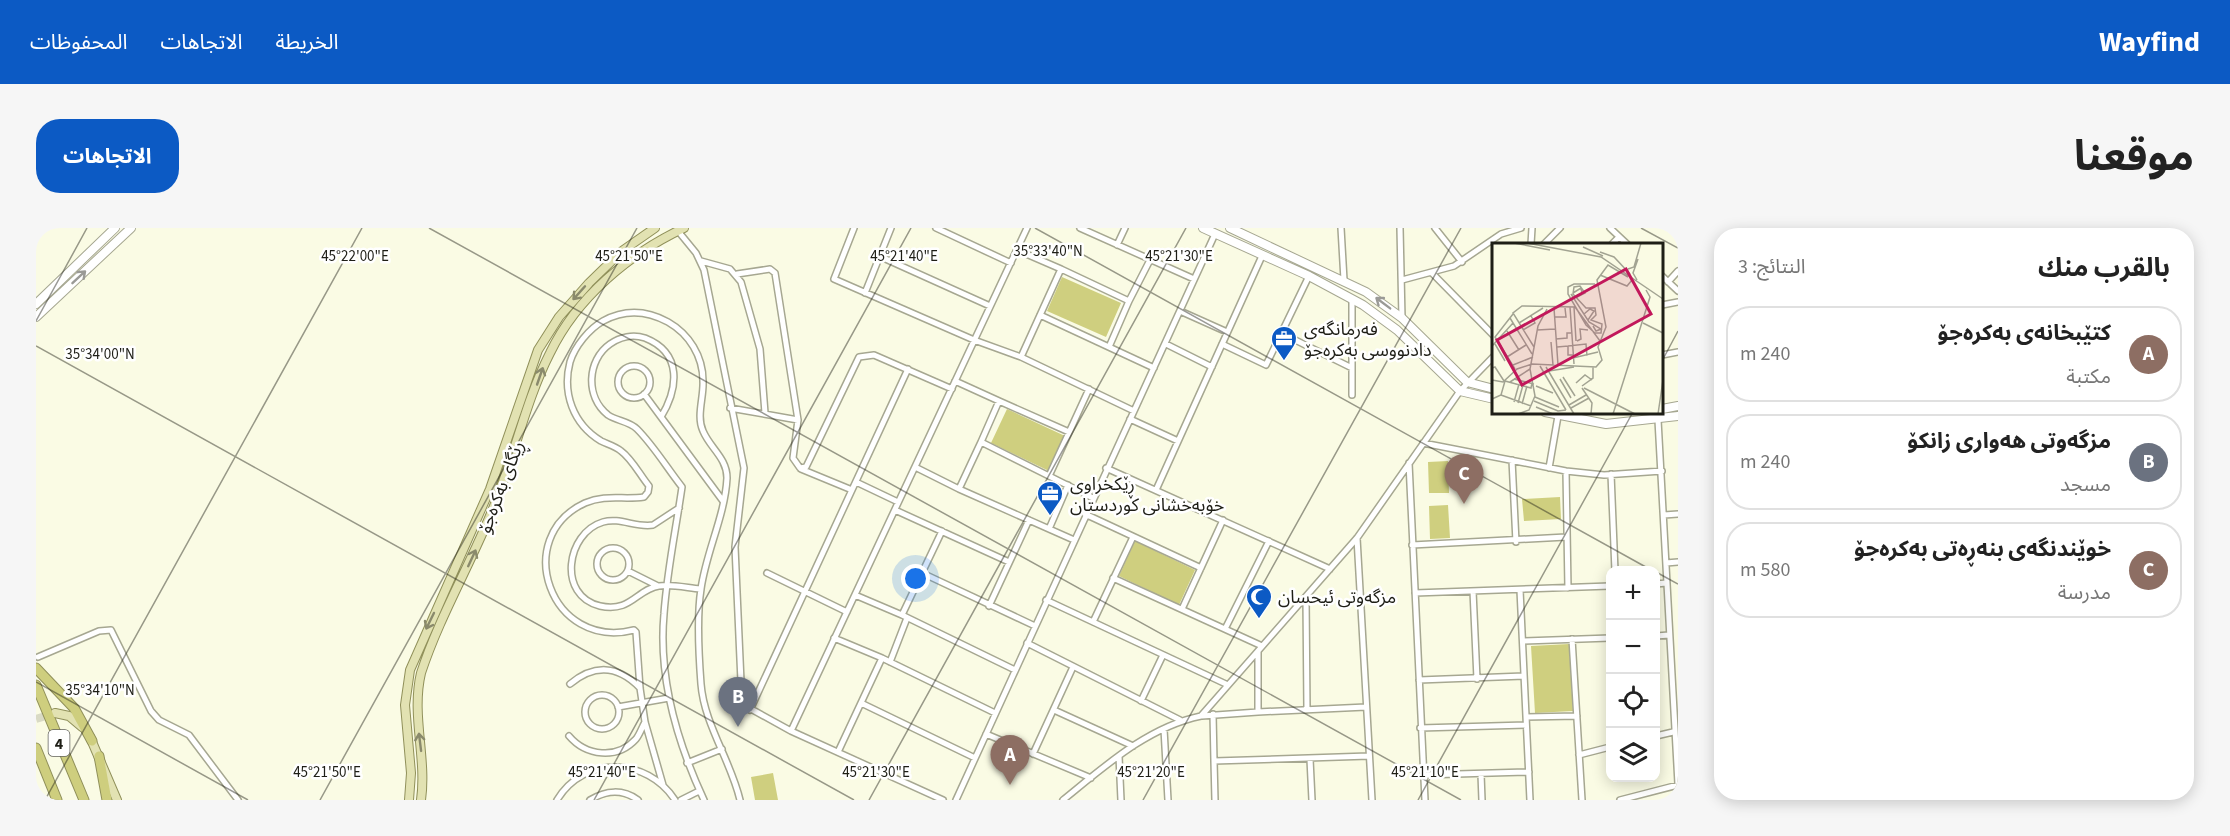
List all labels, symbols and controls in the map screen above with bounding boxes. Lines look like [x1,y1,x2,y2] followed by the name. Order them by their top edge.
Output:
[2099,22,2200,62] text: Wayfind
[30,27,127,57] text: المحفوظات
[160,27,242,57] text: الاتجاهات
[275,27,338,57] text: الخريطة
[36,119,179,193] button: الاتجاهات
[2074,127,2194,187] text: موقعنا
[1013,241,1083,262] text: 35°33'40"N
[1492,243,1663,414] inset map
[321,246,389,267] text: 45°22'00"E
[595,246,663,267] text: 45°21'50"E
[870,246,938,267] text: 45°21'40"E
[1145,246,1213,267] text: 45°21'30"E
[2038,249,2170,286] text: بالقرب منك
[1738,253,1805,281] text: النتائج: 3
[71,270,86,284] one-way arrow
[572,285,586,300] one-way arrow
[1376,297,1392,310] one-way arrow
[1304,317,1432,363] place label: فەرمانگەی دادنووسی بەکرەجۆ
[1938,317,2111,349] text: کتێبخانەی بەکرەجۆ
[1269,324,1299,362] office icon: فەرمانگەی دادنووسی بەکرەجۆ
[1740,340,1790,368] text: 240 m
[2143,340,2154,368] text: A
[65,344,135,365] text: 35°34'00"N
[2066,363,2111,391] text: مكتبة
[536,367,547,386] one-way arrow
[1907,425,2111,457] text: مزگەوتی هەواری زانکۆ
[472,437,532,538] street label: ڕێگای بەکرەجۆ
[1740,448,1790,476] text: 240 m
[2142,448,2155,476] text: B
[1444,454,1484,504] pin: C
[2060,471,2111,499] text: مسجد
[1070,472,1224,518] place label: ڕێکخراوی خۆبەخشانی کوردستان
[1035,479,1065,517] office icon: ڕێکخراوی خۆبەخشانی کوردستان
[1854,533,2111,565] text: خوێندنگەی بنەڕەتی بەکرەجۆ
[467,550,479,568] one-way arrow
[1740,556,1790,584] text: 580 m
[2143,556,2154,584] text: C
[901,564,930,593] your location
[1606,566,1660,782] map controls
[1606,566,1660,620] button: +
[2058,579,2111,607] text: مدرسة
[1244,582,1274,620] mosque icon: مزگەوتی ئیحسان
[1278,585,1396,610] place label: مزگەوتی ئیحسان
[424,612,436,630] one-way arrow
[1606,620,1660,674] button: −
[1606,674,1660,728] button: locate
[718,678,758,727] pin: B
[65,680,135,701] text: 35°34'10"N
[1606,728,1660,782] button: layers
[48,730,70,756] road number: 4
[414,732,425,752] one-way arrow
[990,736,1030,785] pin: A
[293,762,361,783] text: 45°21'50"E
[568,762,636,783] text: 45°21'40"E
[842,762,910,783] text: 45°21'30"E
[1117,762,1185,783] text: 45°21'20"E
[1391,762,1459,783] text: 45°21'10"E

